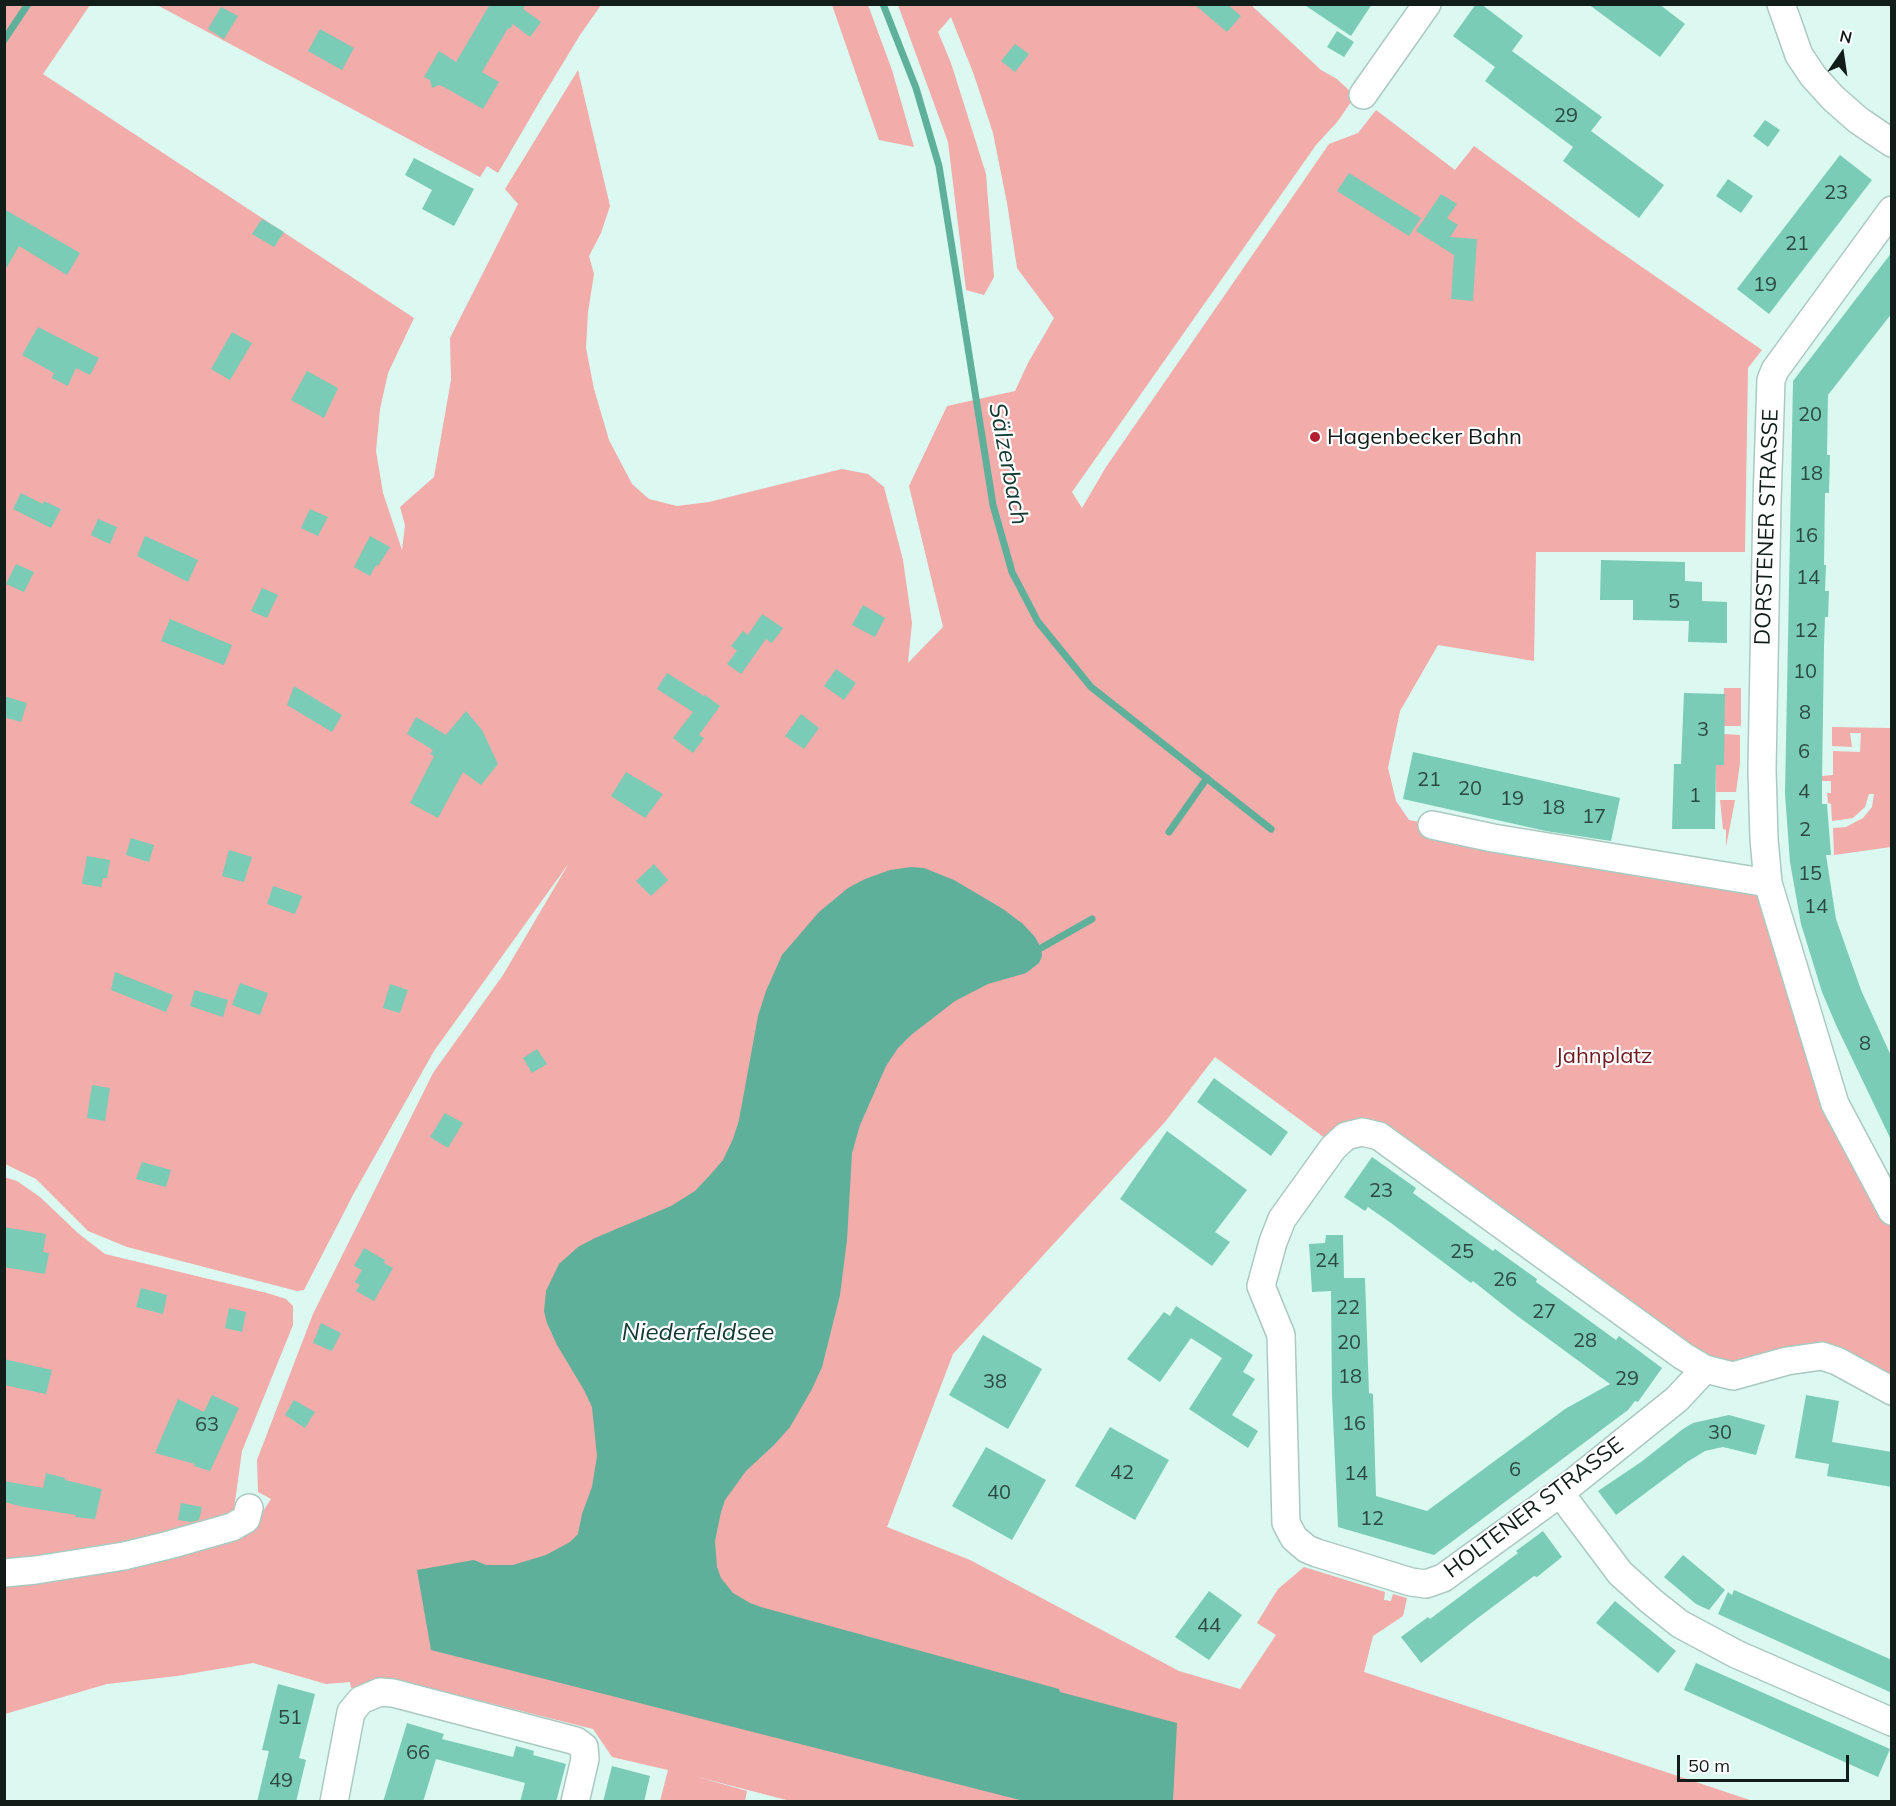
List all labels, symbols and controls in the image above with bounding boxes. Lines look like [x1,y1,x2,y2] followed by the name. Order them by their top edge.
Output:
[1812,24,1872,84] north arrow
[1838,25,1854,48] text: N
[1554,104,1578,128] house number: 29
[1824,181,1848,205] house number: 23
[1785,232,1809,256] house number: 21
[1753,273,1777,297] house number: 19
[982,400,1034,528] water label: Sälzerbach
[1798,403,1822,427] house number: 20
[1750,408,1784,646] street label: DORSTENER STRASSE
[1327,424,1522,450] place label: Hagenbecker Bahn
[1308,430,1322,444] marker: Hagenbecker Bahn
[1799,462,1823,486] house number: 18
[1794,524,1818,548] house number: 16
[1796,566,1820,590] house number: 14
[1668,590,1680,614] house number: 5
[1794,619,1818,643] house number: 12
[1793,660,1817,684] house number: 10
[1799,701,1811,725] house number: 8
[1697,718,1709,742] house number: 3
[1798,740,1810,764] house number: 6
[1417,768,1441,792] house number: 21
[1458,777,1482,801] house number: 20
[1798,780,1810,804] house number: 4
[1689,784,1701,808] house number: 1
[1500,787,1524,811] house number: 19
[1541,796,1565,820] house number: 18
[1582,805,1606,829] house number: 17
[1799,818,1811,842] house number: 2
[1798,862,1822,886] house number: 15
[1804,895,1828,919] house number: 14
[1859,1032,1871,1056] house number: 8
[1556,1043,1652,1069] park label: Jahnplatz
[1369,1179,1393,1203] house number: 23
[1450,1240,1474,1264] house number: 25
[1315,1249,1339,1273] house number: 24
[1493,1268,1517,1292] house number: 26
[1336,1296,1360,1320] house number: 22
[1532,1300,1556,1324] house number: 27
[622,1319,774,1347] water label: Niederfeldsee
[1573,1329,1597,1353] house number: 28
[1337,1331,1361,1355] house number: 20
[1338,1365,1362,1389] house number: 18
[1615,1367,1639,1391] house number: 29
[983,1370,1007,1394] house number: 38
[1342,1412,1366,1436] house number: 16
[195,1413,219,1437] house number: 63
[1708,1421,1732,1445] house number: 30
[1439,1432,1629,1584] street label: HOLTENER STRASSE
[1509,1458,1521,1482] house number: 6
[1110,1461,1134,1485] house number: 42
[1344,1462,1368,1486] house number: 14
[987,1481,1011,1505] house number: 40
[1360,1507,1384,1531] house number: 12
[1197,1614,1221,1638] house number: 44
[278,1706,302,1730] house number: 51
[406,1741,430,1765] house number: 66
[1680,1743,1852,1781] scale bar
[1688,1754,1730,1777] text: 50 m
[269,1769,293,1793] house number: 49

